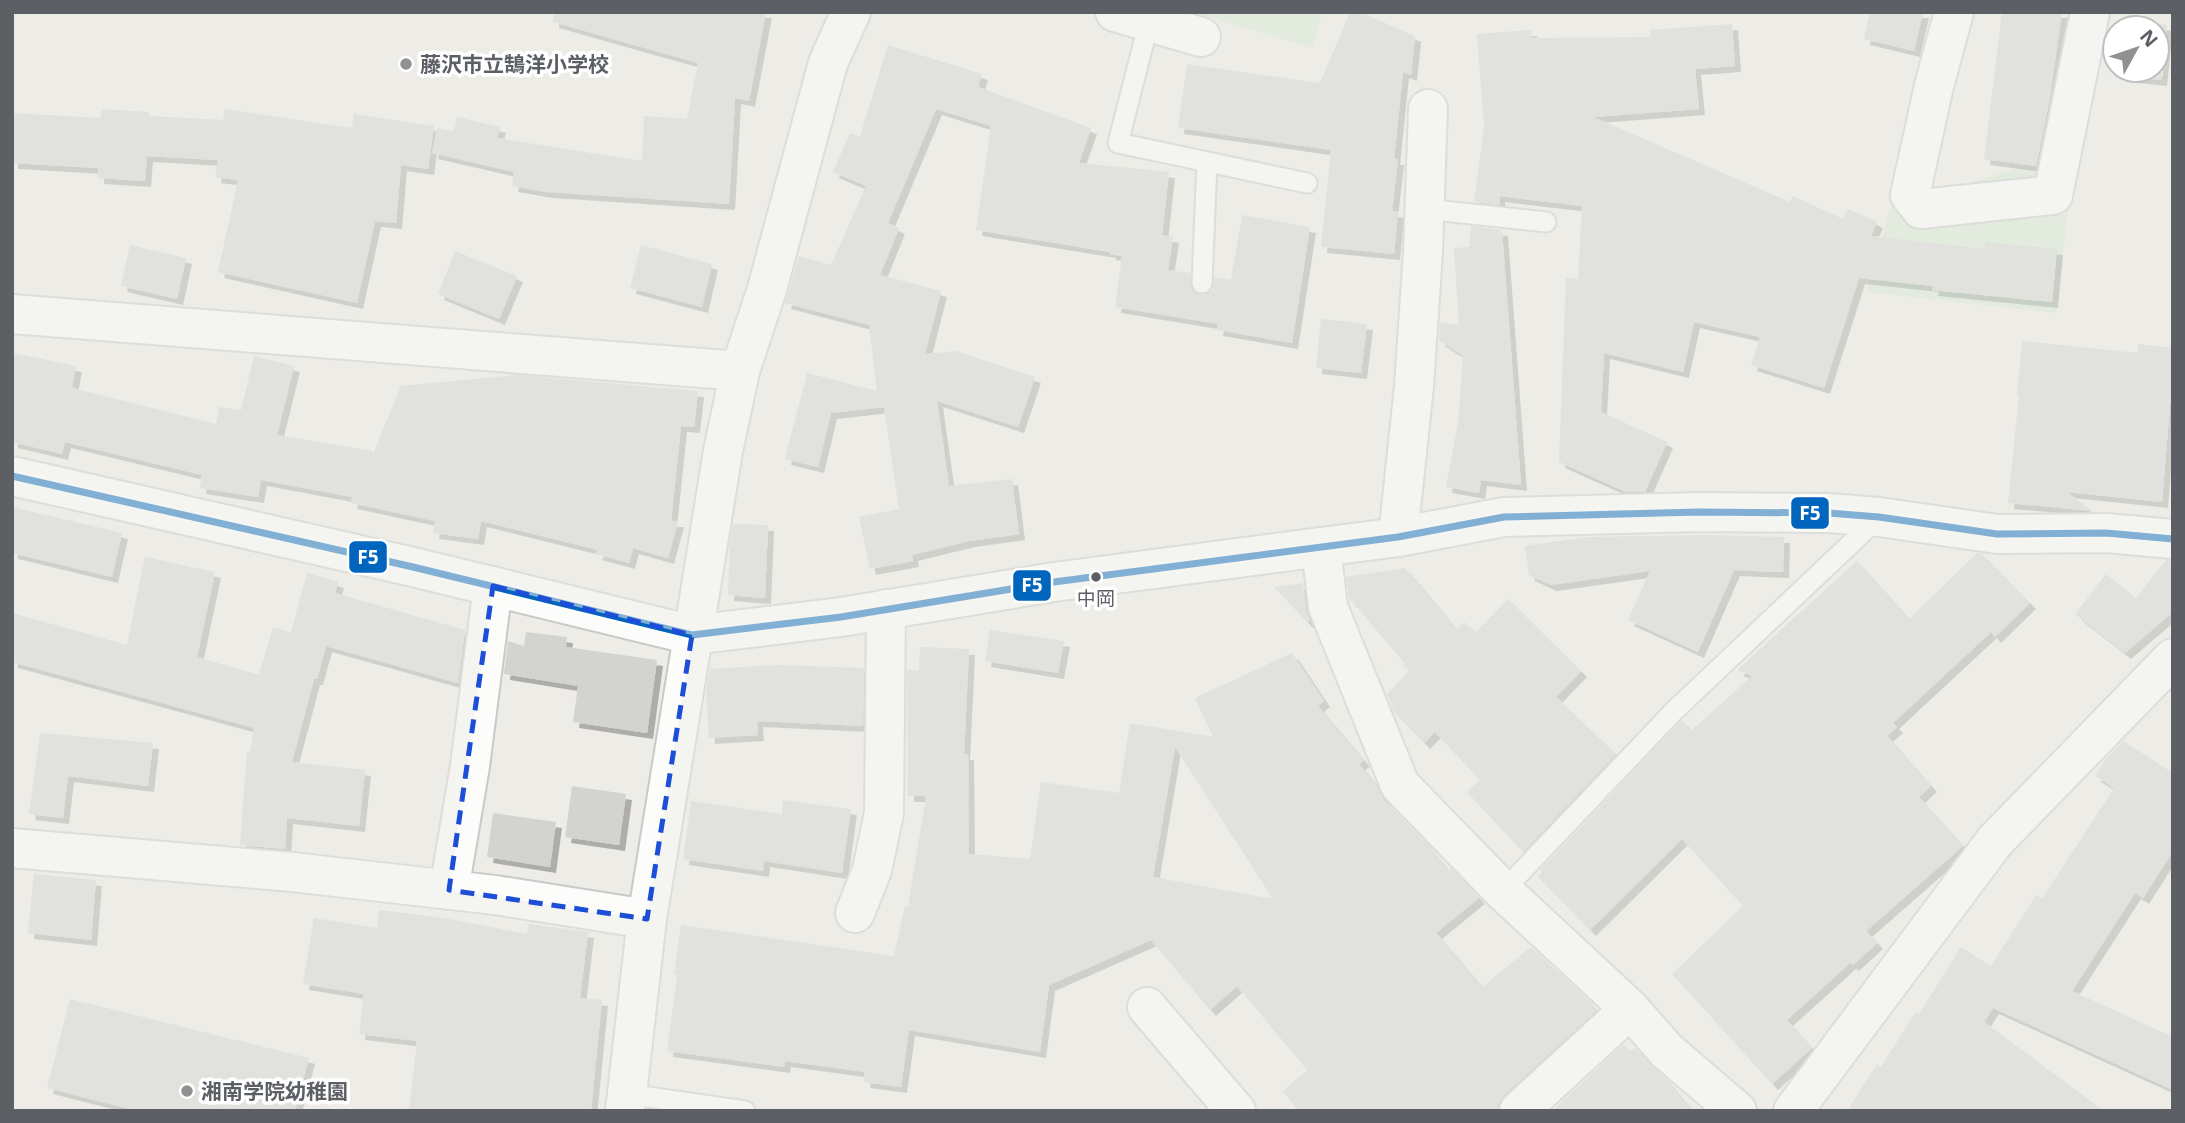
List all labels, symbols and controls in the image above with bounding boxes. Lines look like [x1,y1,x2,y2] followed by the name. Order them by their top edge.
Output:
[2101,14,2171,84] north arrow
[2134,24,2164,52] text: N
[420,50,609,78] place label: 藤沢市立鵠洋小学校
[398,56,414,72] marker: 藤沢市立鵠洋小学校
[1790,496,1830,530] line badge: F5
[1799,500,1821,526] text: F5
[348,540,388,574] line badge: F5
[357,544,379,570] text: F5
[1012,569,1052,602] line badge: F5
[1089,570,1103,584] marker: 中岡
[1021,572,1043,598] text: F5
[1077,585,1115,611] place label: 中岡
[201,1077,348,1105] place label: 湘南学院幼稚園
[179,1083,195,1099] marker: 湘南学院幼稚園

